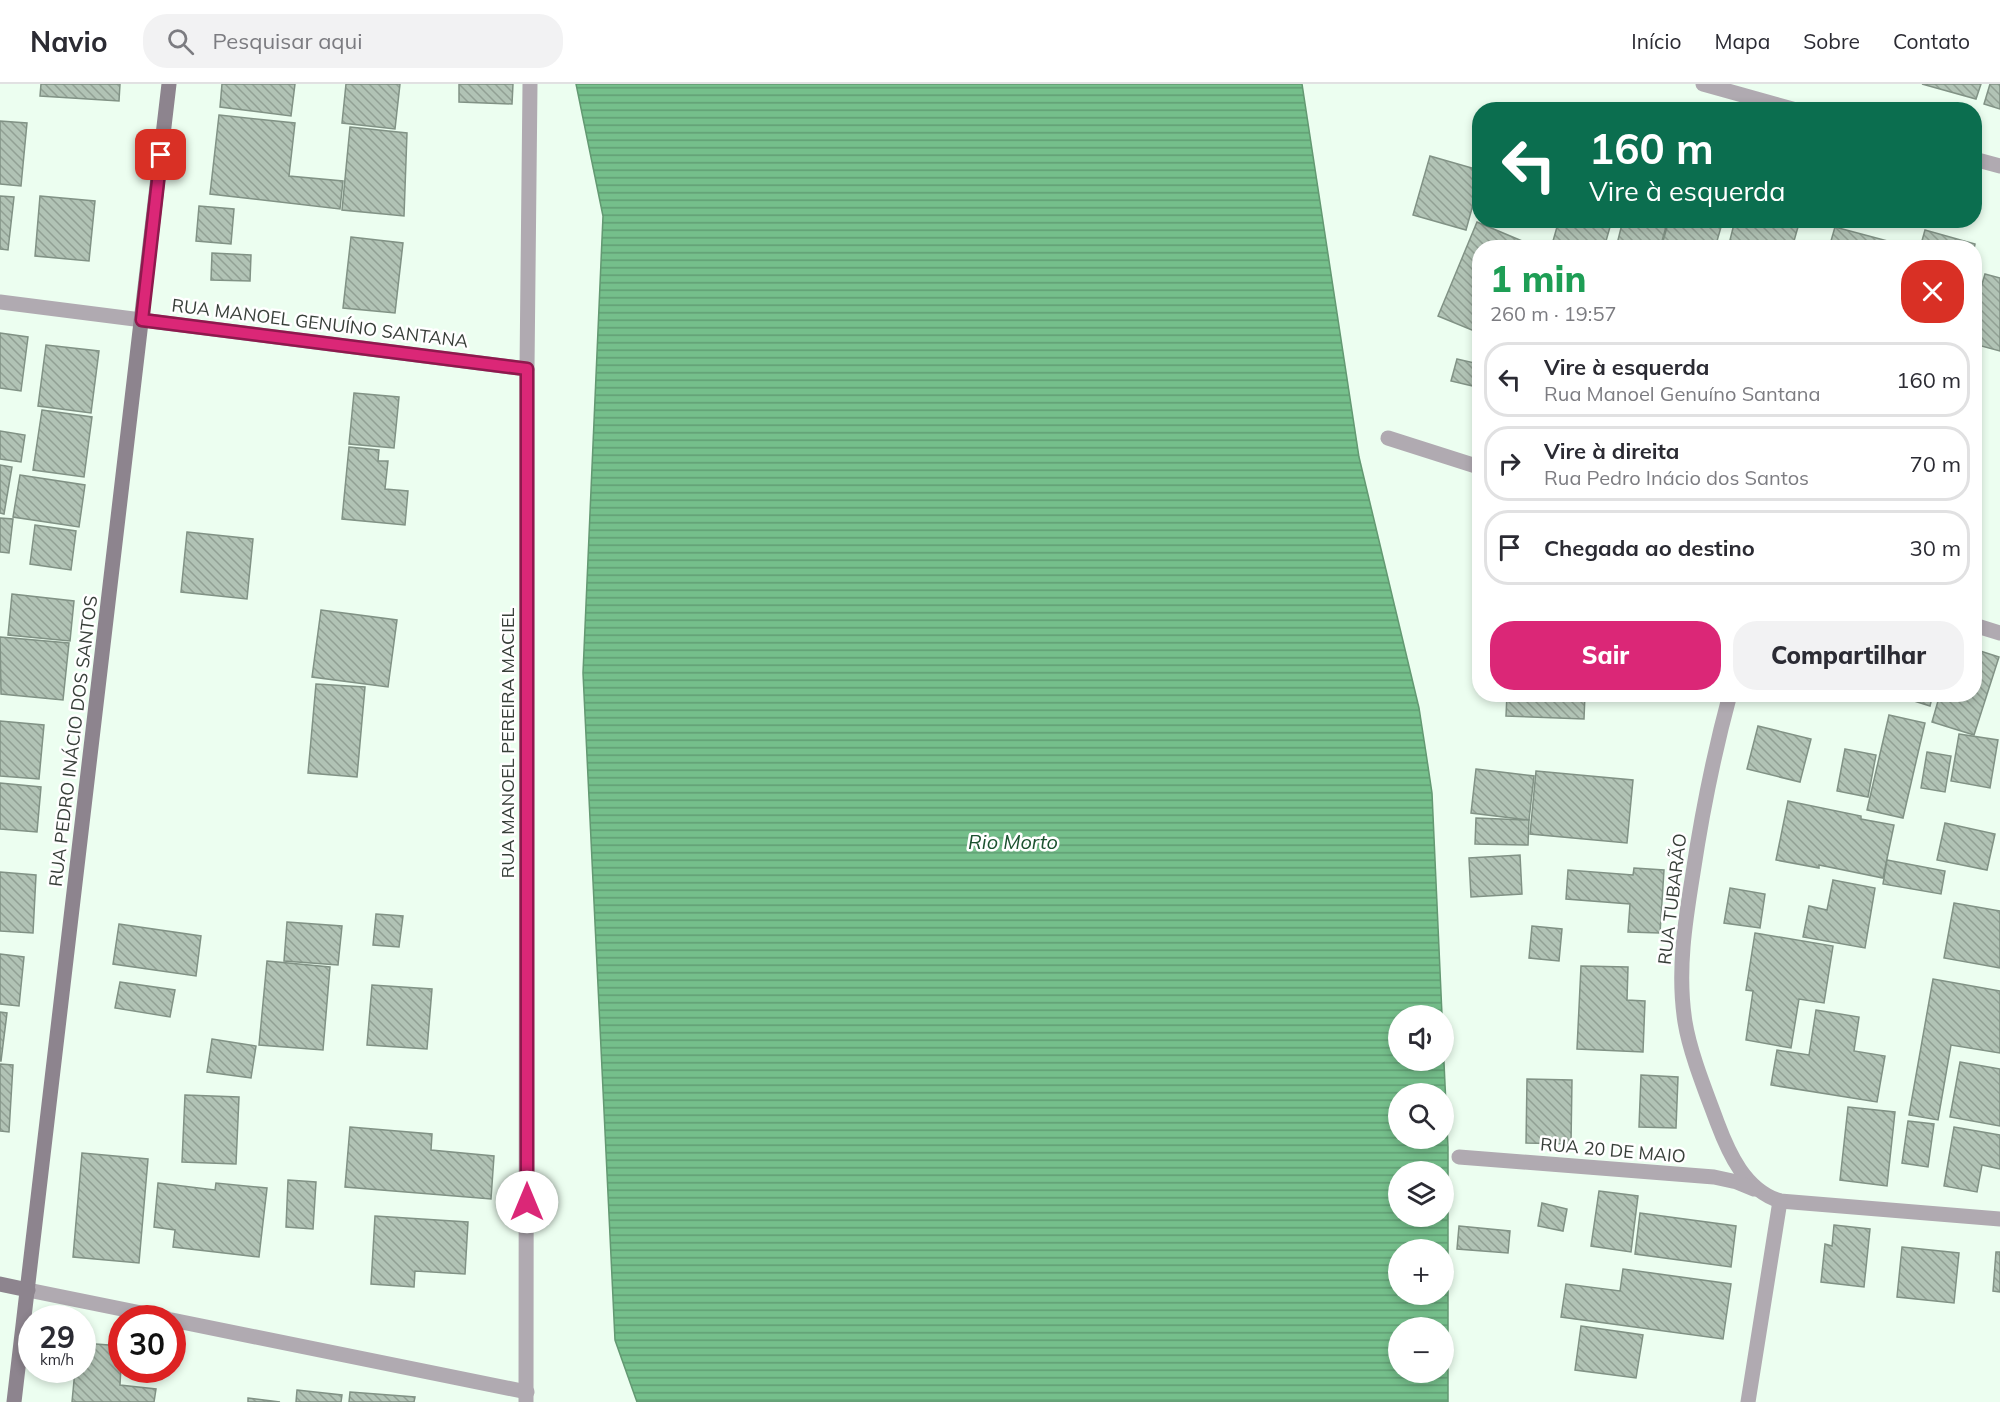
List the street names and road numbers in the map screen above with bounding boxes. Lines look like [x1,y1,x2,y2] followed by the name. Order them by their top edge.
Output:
[170,293,470,353] street label: RUA MANOEL GENUÍNO SANTANA
[44,594,102,888] street label: RUA PEDRO INÁCIO DOS SANTOS
[496,608,519,878] street label: RUA MANOEL PEREIRA MACIEL
[1653,832,1691,966] street label: RUA TUBARÃO
[1539,1132,1687,1168] street label: RUA 20 DE MAIO

